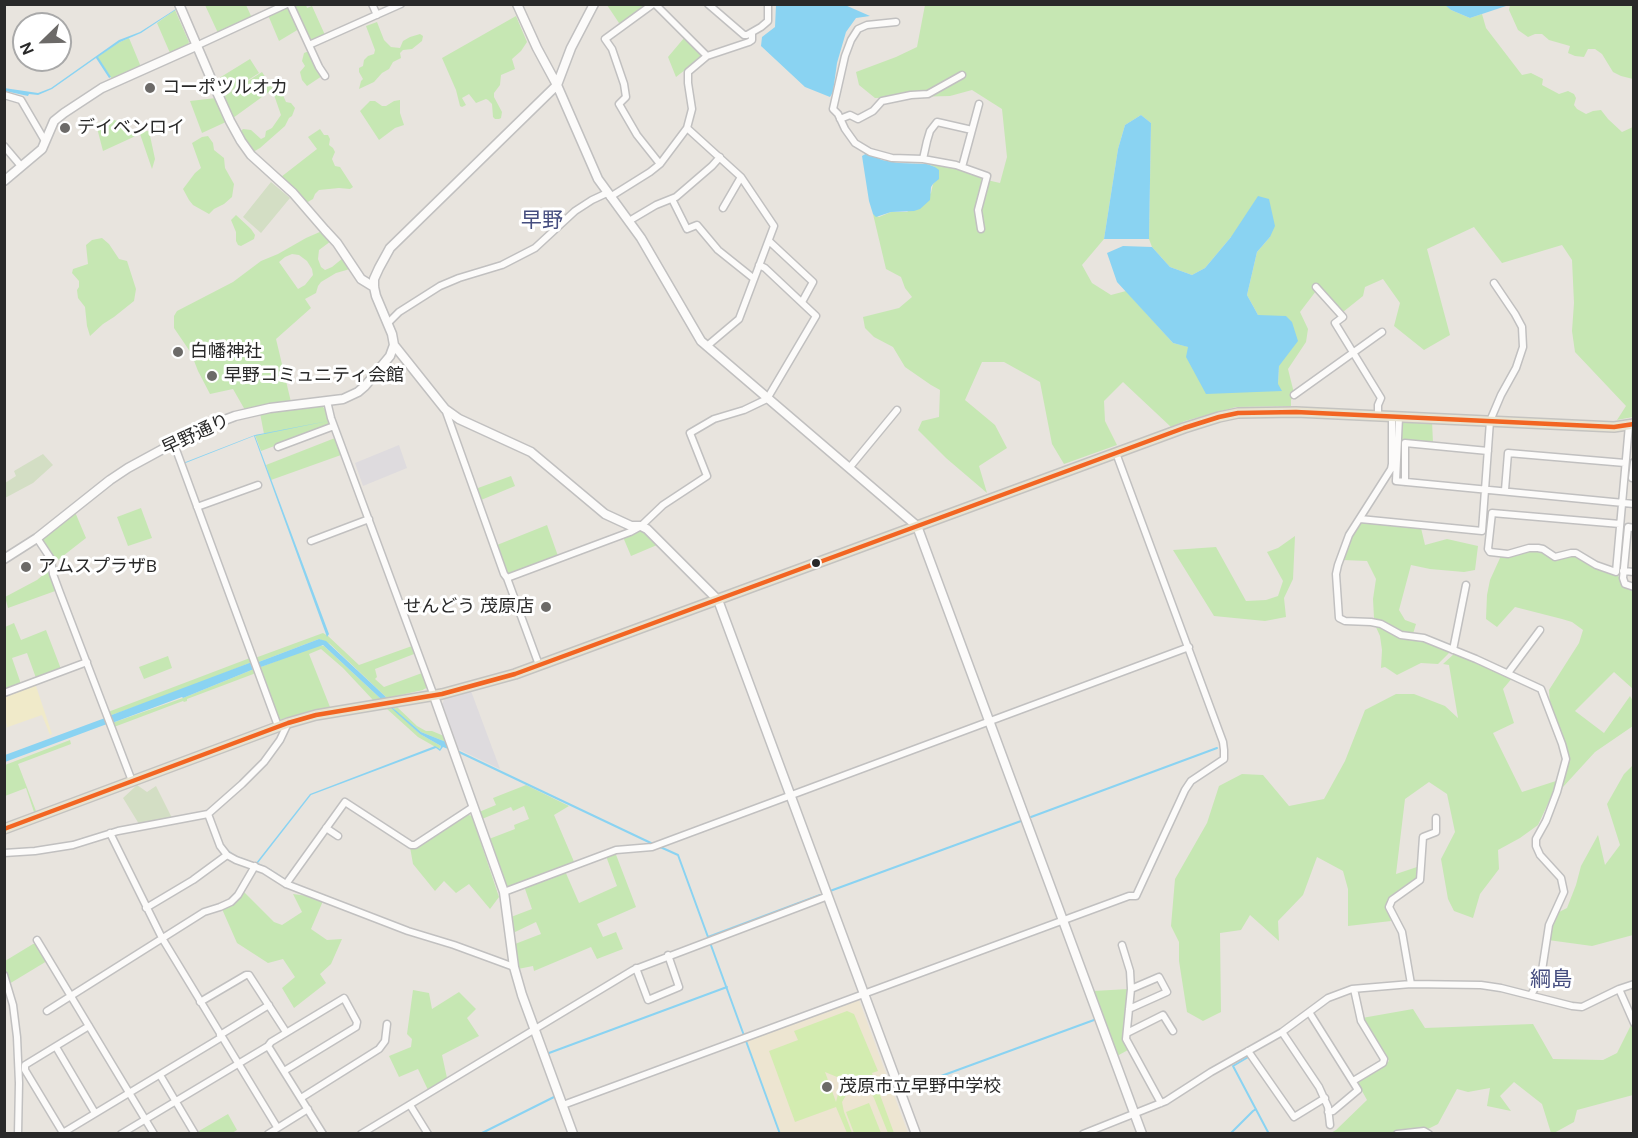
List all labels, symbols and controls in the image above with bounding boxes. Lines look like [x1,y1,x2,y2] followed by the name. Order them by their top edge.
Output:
[12,12,72,72] north arrow
[15,39,39,58] text: N
[162,77,288,99] place label: コーポツルオカ
[143,81,157,95] marker: コーポツルオカ
[77,117,185,139] place label: デイベンロイ
[58,121,72,135] marker: デイベンロイ
[521,208,563,234] district label: 早野
[190,341,262,363] place label: 白幡神社
[171,345,185,359] marker: 白幡神社
[224,365,404,387] place label: 早野コミュニティ会館
[205,369,219,383] marker: 早野コミュニティ会館
[159,410,233,460] street label: 早野通り
[38,556,157,578] place label: アムスプラザB
[810,557,822,569] unlabelled marker
[19,560,33,574] marker: アムスプラザB
[403,596,534,618] place label: せんどう 茂原店
[539,600,553,614] marker: せんどう 茂原店
[1530,967,1572,993] district label: 綱島
[839,1076,1001,1098] place label: 茂原市立早野中学校
[820,1080,834,1094] marker: 茂原市立早野中学校

